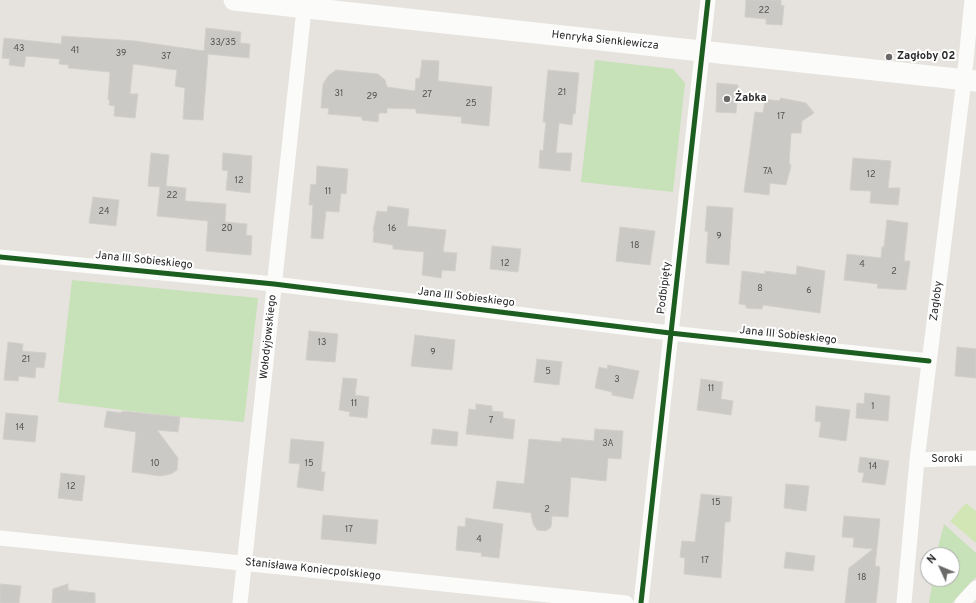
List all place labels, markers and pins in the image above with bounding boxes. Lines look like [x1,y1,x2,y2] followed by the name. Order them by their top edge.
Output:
[897,50,955,64] place label: Zagłoby 02
[884,52,894,62] marker: Zagłoby 02
[735,92,767,106] place label: Żabka
[722,94,732,104] marker: Żabka

